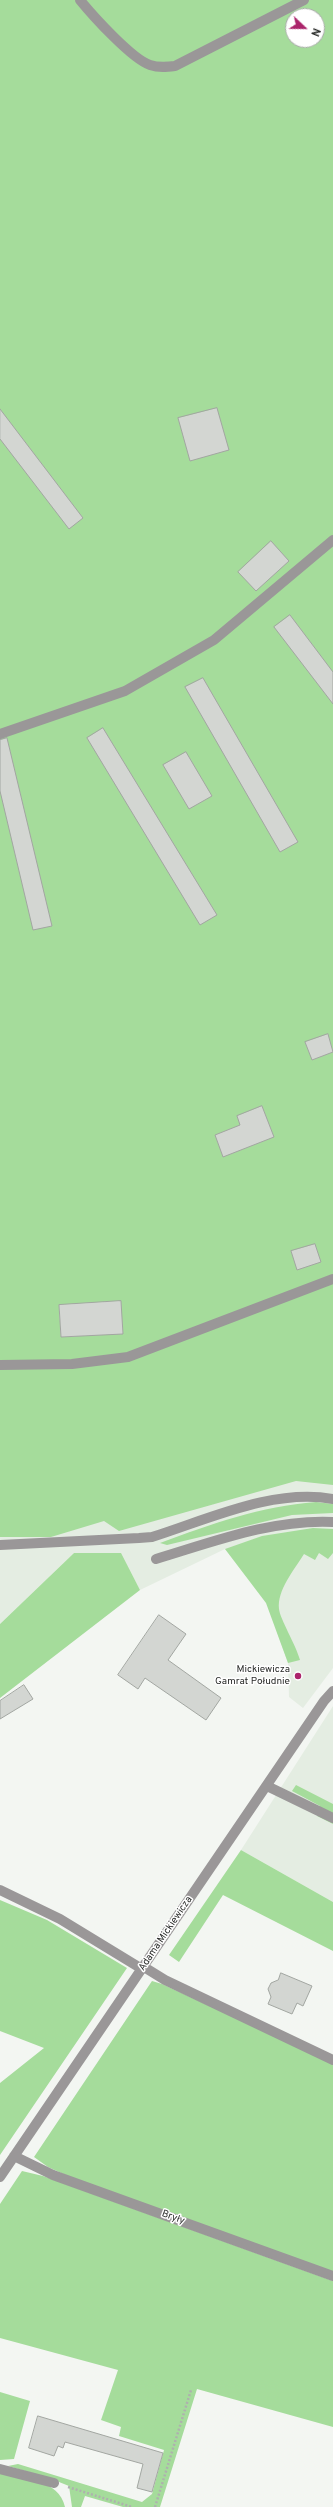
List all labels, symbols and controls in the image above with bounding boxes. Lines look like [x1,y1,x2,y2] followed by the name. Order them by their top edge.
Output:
[285,8,325,48] north arrow
[307,26,323,38] text: N
[215,1664,290,1688] place label: Mickiewicza Gamrat Południe
[293,1671,303,1681] marker: Mickiewicza Gamrat Południe
[137,1894,195,1974] street label: Adama Mickiewicza
[160,2208,186,2228] street label: Bryły

